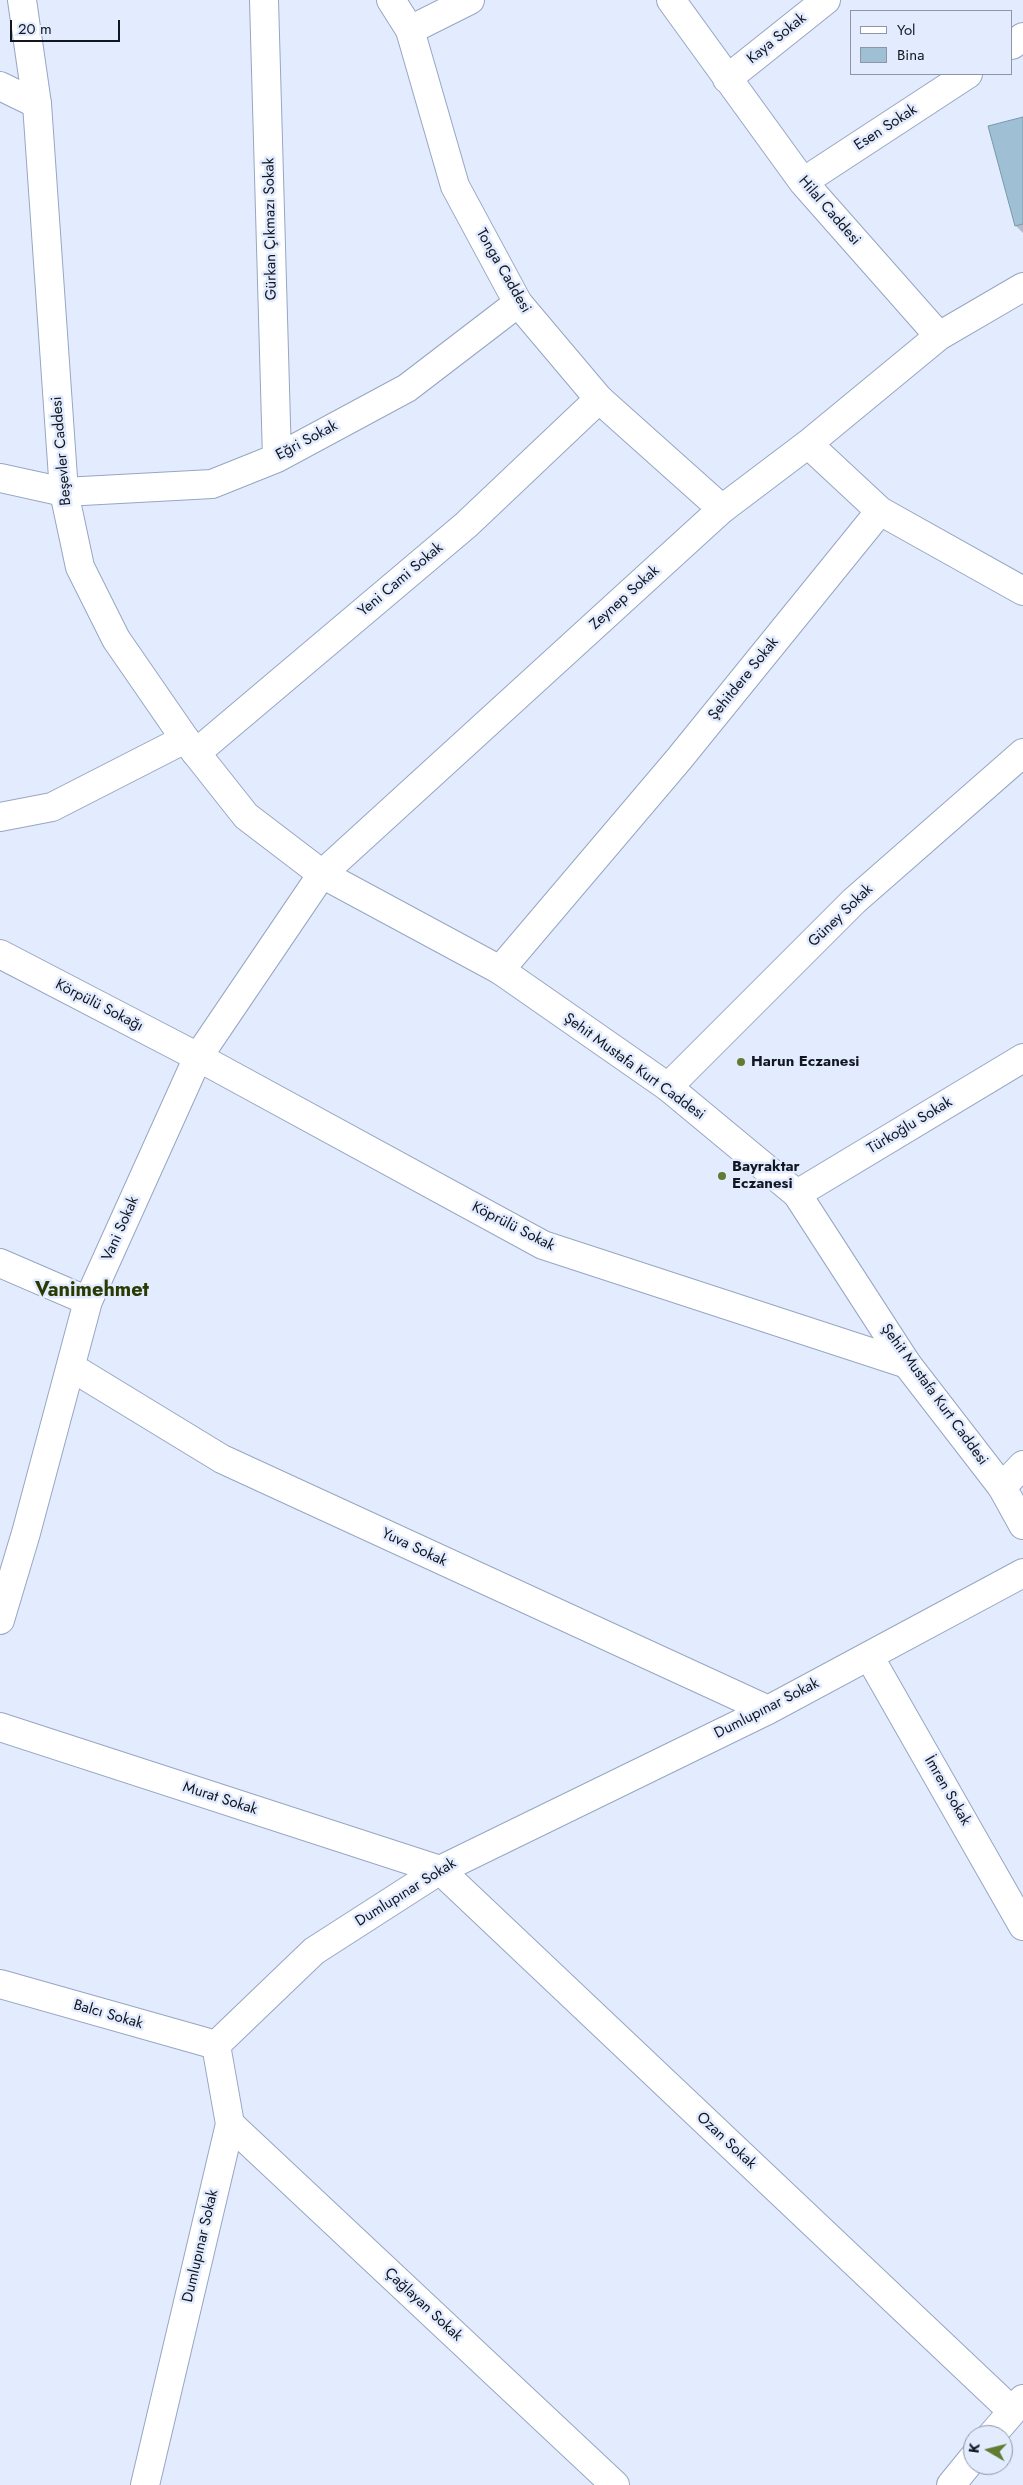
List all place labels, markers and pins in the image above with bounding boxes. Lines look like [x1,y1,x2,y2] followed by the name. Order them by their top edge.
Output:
[751,1053,859,1071] place label: Harun Eczanesi
[735,1056,747,1068] marker: Harun Eczanesi
[732,1158,800,1193] place label: Bayraktar Eczanesi
[716,1170,728,1182] marker: Bayraktar Eczanesi

